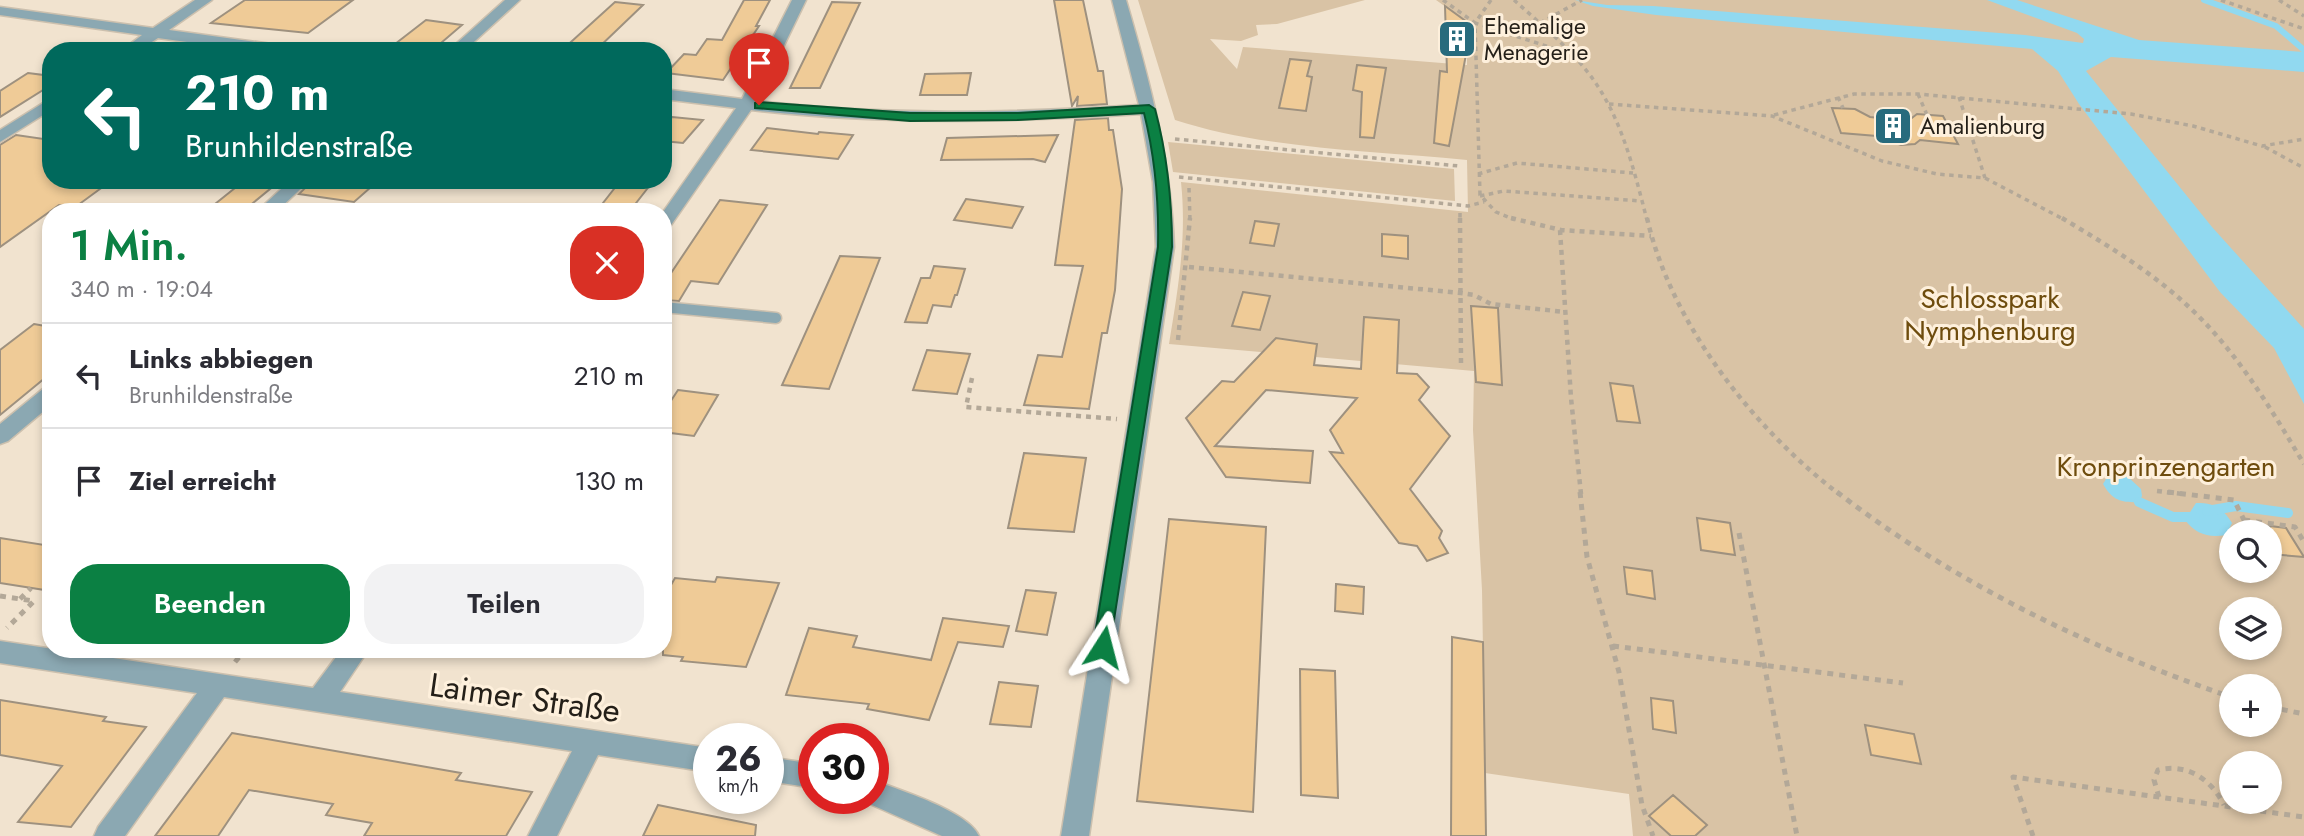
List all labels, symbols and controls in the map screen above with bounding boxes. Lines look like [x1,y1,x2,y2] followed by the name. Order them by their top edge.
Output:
[1484,9,1588,69] place label: Ehemalige Menagerie
[1436,18,1478,60] building icon: Ehemalige Menagerie
[729,33,789,105] pin
[740,44,778,82] icon: arrive
[185,58,329,128] text: 210 m
[70,70,161,161] icon: left
[1872,105,1914,147] building icon: Amalienburg
[1920,109,2045,143] place label: Amalienburg
[185,123,413,169] text: Brunhildenstraße
[70,215,188,276] text: 1 Min.
[570,226,644,300] button: close
[70,272,213,306] text: 340 m · 19:04
[1904,278,2076,351] park label: Schlosspark Nymphenburg
[129,340,313,378] text: Links abbiegen
[70,357,108,395] icon: left
[574,357,644,395] text: 210 m
[129,378,293,412] text: Brunhildenstraße
[2057,446,2276,487] park label: Kronprinzengarten
[70,462,108,500] icon: arrive
[129,462,276,500] text: Ziel erreicht
[574,462,644,500] text: 130 m
[2219,520,2282,814] map controls
[2219,520,2282,583] button: search
[70,564,350,644] button: Beenden
[364,564,644,644] button: Teilen
[2219,597,2282,660] button: layers
[1066,610,1140,684] position arrow
[427,661,623,734] street label: Laimer Straße
[2219,674,2282,737] button: +
[798,723,889,814] speed limit sign: 30
[715,734,762,784] text: 26
[2219,751,2282,814] button: −
[718,773,759,799] text: km/h

